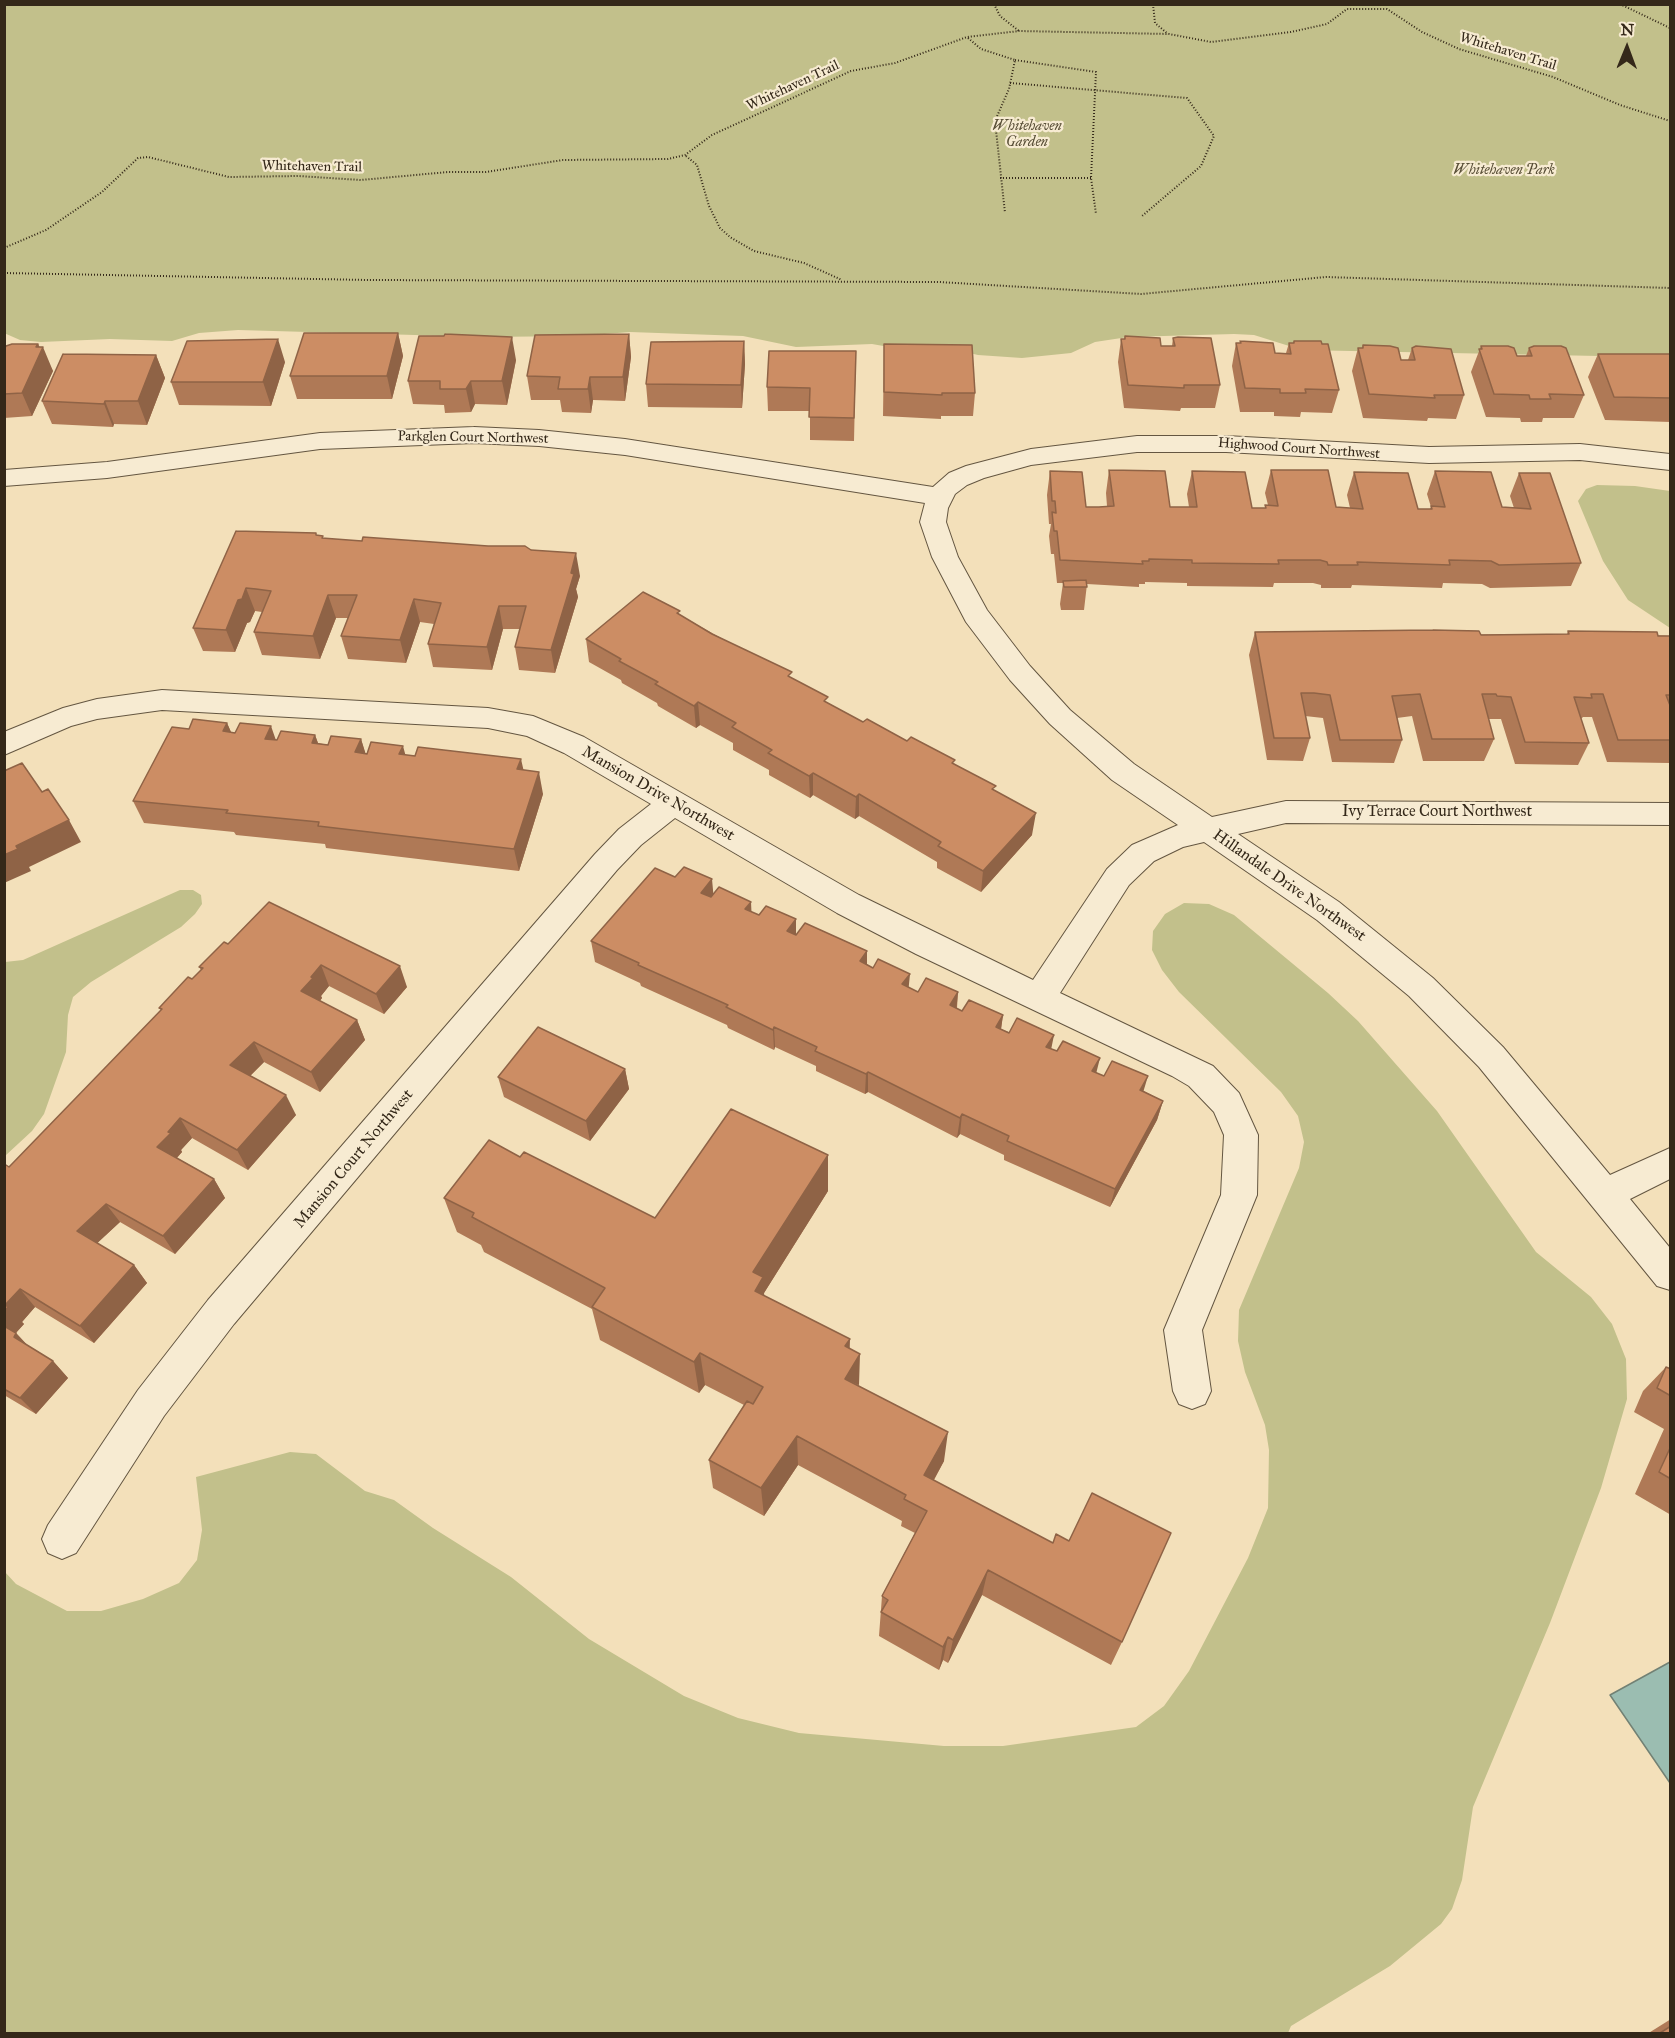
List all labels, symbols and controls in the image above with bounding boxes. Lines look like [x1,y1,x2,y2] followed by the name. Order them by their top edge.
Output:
[1597,18,1657,78] north arrow
[1620,20,1634,39] text: N
[1458,29,1558,75] street label: Whitehaven Trail
[744,57,842,115] street label: Whitehaven Trail
[992,119,1062,152] park label: Whitehaven Garden
[262,158,362,176] street label: Whitehaven Trail
[1453,163,1555,179] park label: Whitehaven Park
[397,428,549,448] street label: Parkglen Court Northwest
[1217,435,1381,463] street label: Highwood Court Northwest
[578,742,738,846] street label: Mansion Drive Northwest
[1342,802,1532,822] street label: Ivy Terrace Court Northwest
[1209,826,1369,946] street label: Hillandale Drive Northwest
[290,1086,418,1232] street label: Mansion Court Northwest

